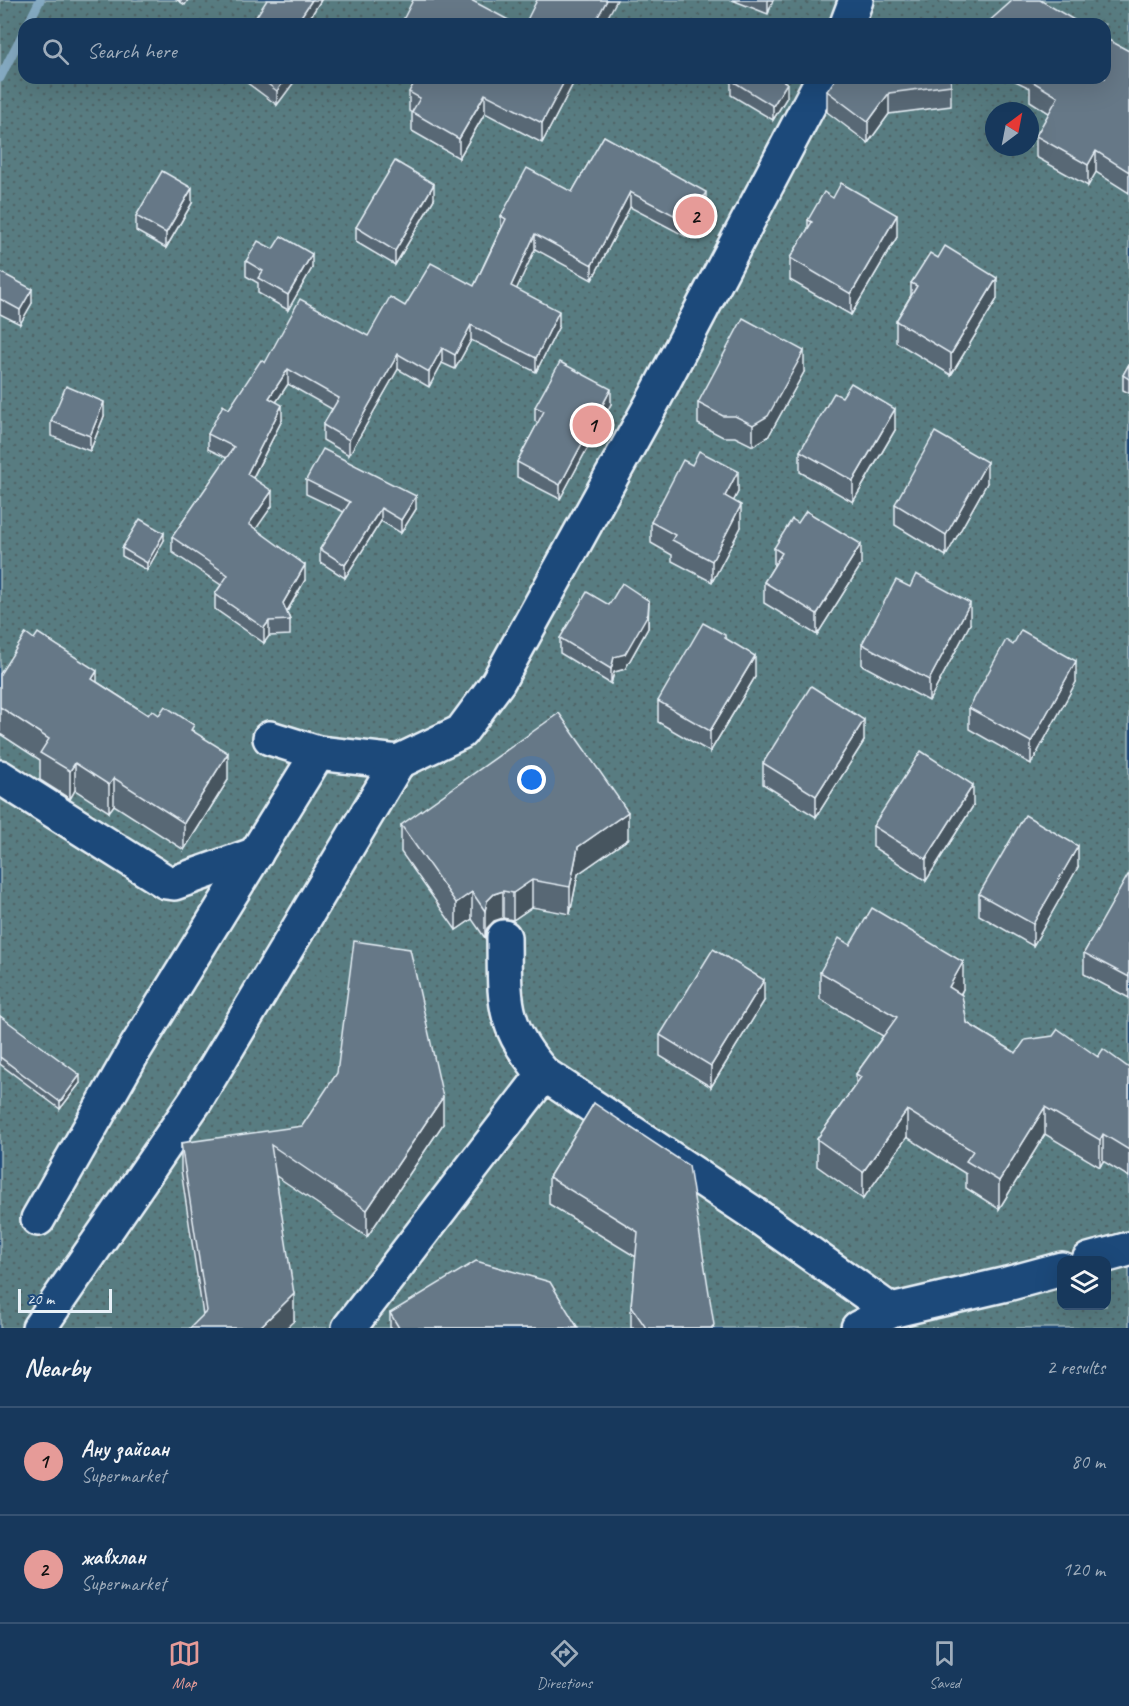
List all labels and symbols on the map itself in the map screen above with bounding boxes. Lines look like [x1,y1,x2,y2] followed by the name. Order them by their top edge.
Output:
[985,102,1039,156] north arrow
[676,194,714,238] pin: 2
[572,402,612,448] pin: 1
[517,765,546,794] your location
[18,1286,112,1314] scale bar

